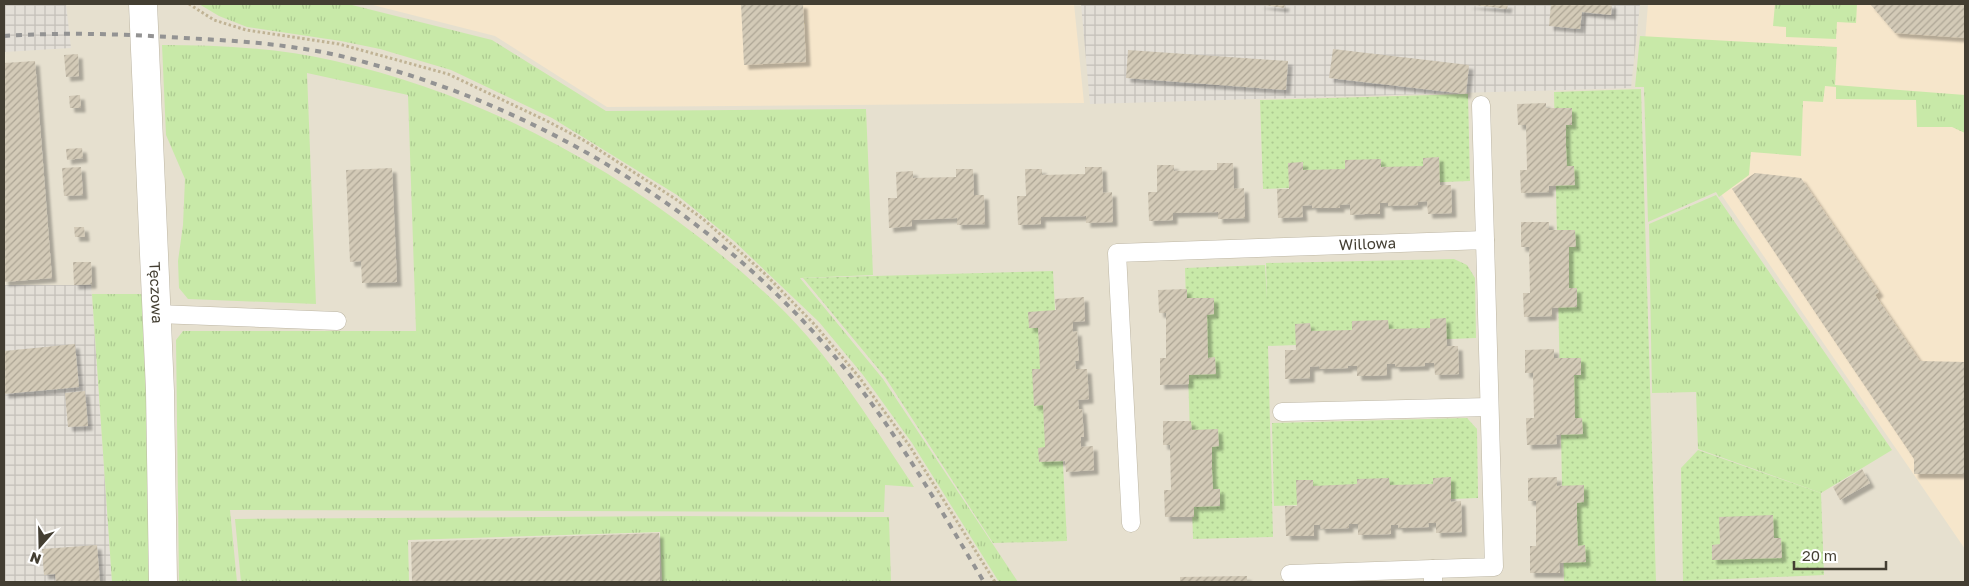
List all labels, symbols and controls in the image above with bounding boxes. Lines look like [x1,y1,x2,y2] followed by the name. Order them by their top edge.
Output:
[1339,233,1396,253] street label: Willowa
[146,261,167,324] street label: Tęczowa
[15,521,65,571] north arrow
[1794,538,1886,570] scale bar
[1802,546,1837,564] text: 20 m
[27,549,43,568] text: N

